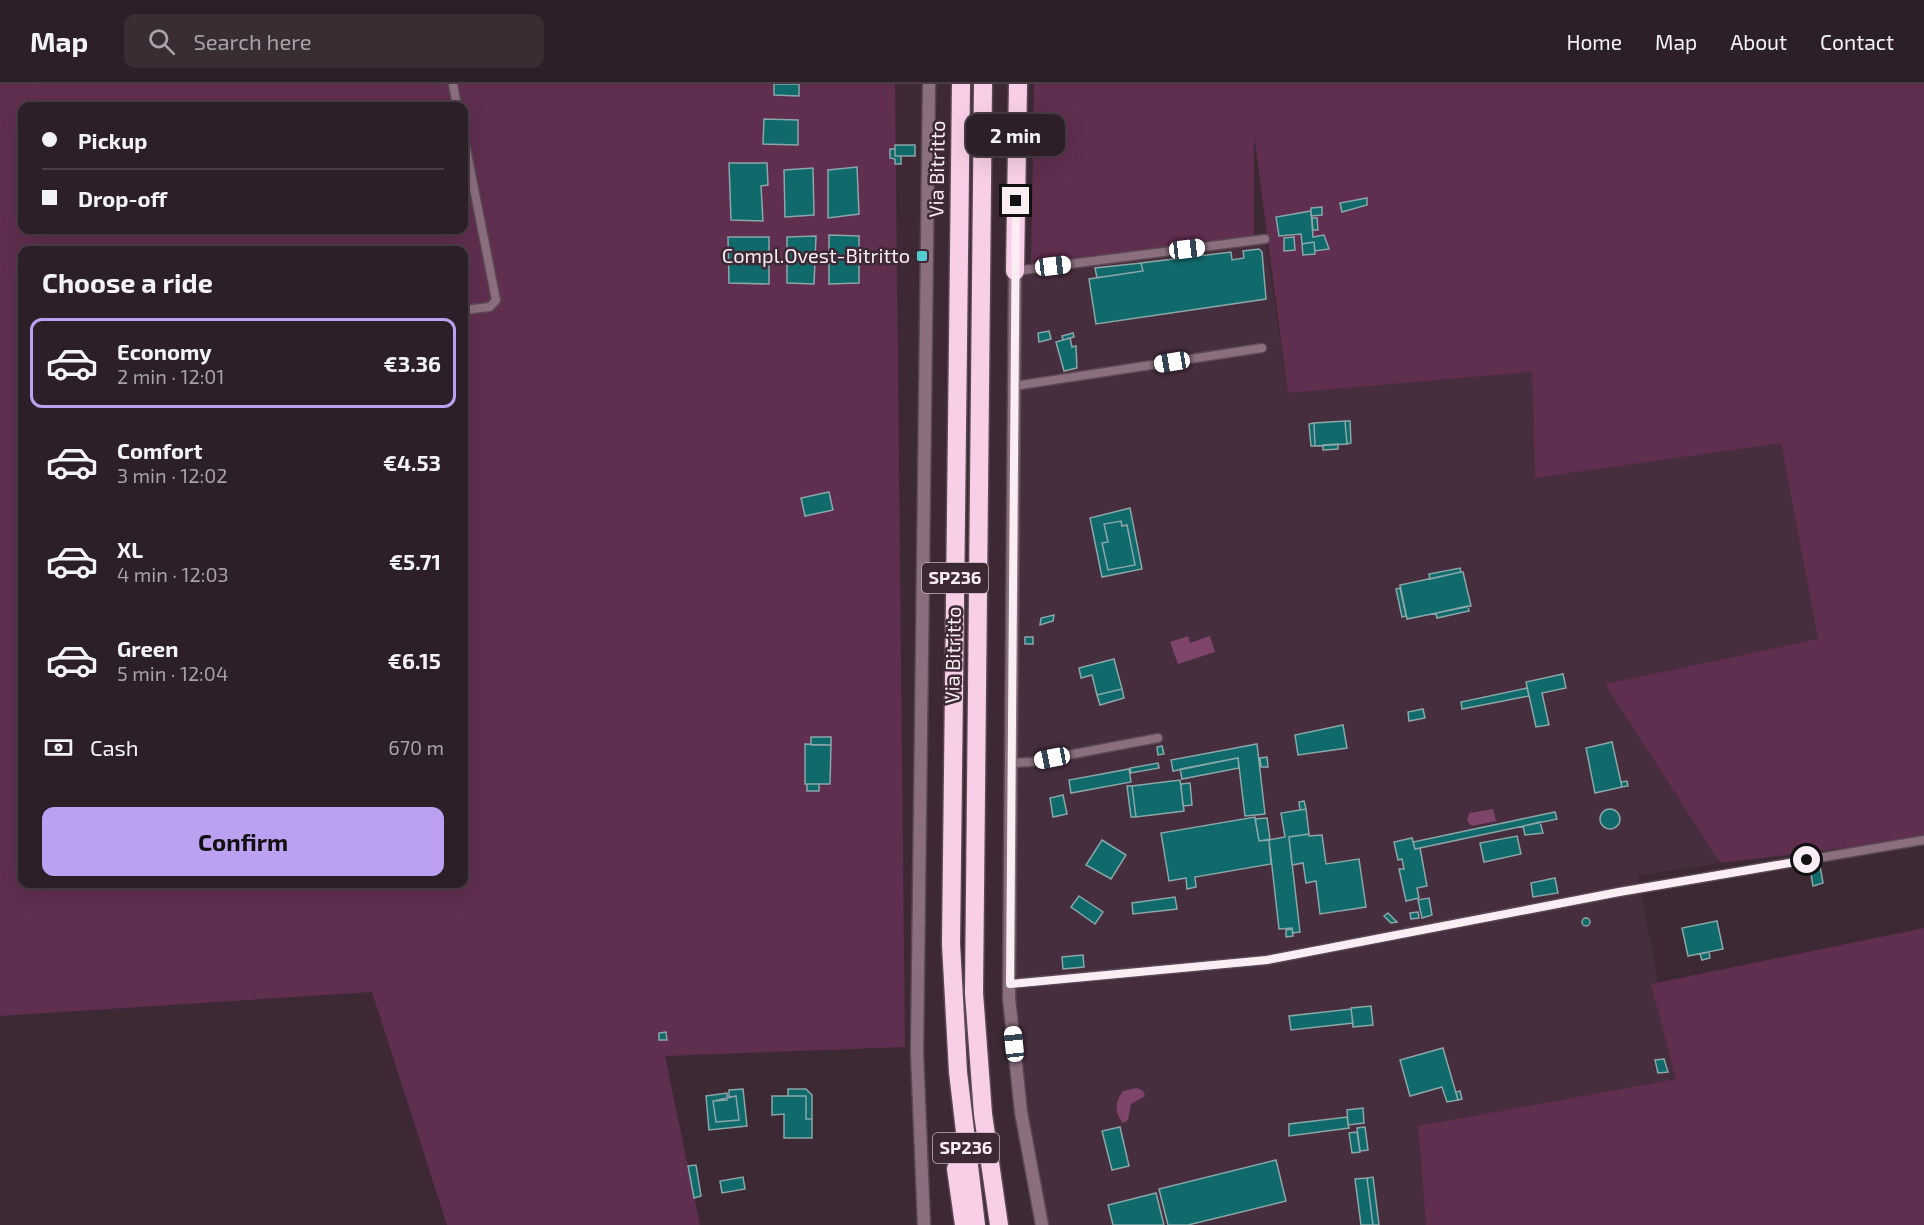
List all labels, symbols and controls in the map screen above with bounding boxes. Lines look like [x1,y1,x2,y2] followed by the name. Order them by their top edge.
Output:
[124,14,544,68] search box
[30,24,88,58] text: Map
[145,25,178,58] icon: search
[193,28,312,54] text: Search here
[1566,29,1622,54] text: Home
[1655,29,1697,54] text: Map
[1730,29,1787,54] text: About
[1820,29,1894,54] text: Contact
[966,114,1066,156] callout: 2 min
[923,120,949,218] street label: Via Bitritto
[990,123,1041,147] text: 2 min
[78,127,147,153] text: Pickup
[78,185,167,211] text: Drop-off
[1002,187,1029,214] route end
[1168,238,1206,260] car
[722,243,910,267] place label: Compl.Ovest-Bitritto
[915,249,929,263] marker: Compl.Ovest-Bitritto
[1034,255,1072,277] car
[42,266,213,298] text: Choose a ride
[45,336,99,390] icon: car
[117,338,212,364] text: Economy
[384,350,441,376] text: €3.36
[1153,350,1191,374] car
[117,364,224,388] text: 2 min · 12:01
[45,435,99,489] icon: car
[117,437,202,463] text: Comfort
[383,449,441,475] text: €4.53
[117,463,228,487] text: 3 min · 12:02
[45,534,99,588] icon: car
[117,536,143,562] text: XL
[389,548,441,574] text: €5.71
[117,562,229,586] text: 4 min · 12:03
[922,563,988,593] road number: SP236
[939,606,965,704] street label: Via Bitritto
[45,633,99,687] icon: car
[117,635,179,661] text: Green
[388,647,441,673] text: €6.15
[117,661,228,685] text: 5 min · 12:04
[42,731,75,764] icon: cash
[90,734,139,760] text: Cash
[388,735,444,759] text: 670 m
[1033,746,1071,770] car
[42,807,444,876] button: Confirm
[1793,846,1820,873] route start
[1003,1025,1025,1063] car
[933,1133,999,1163] road number: SP236

